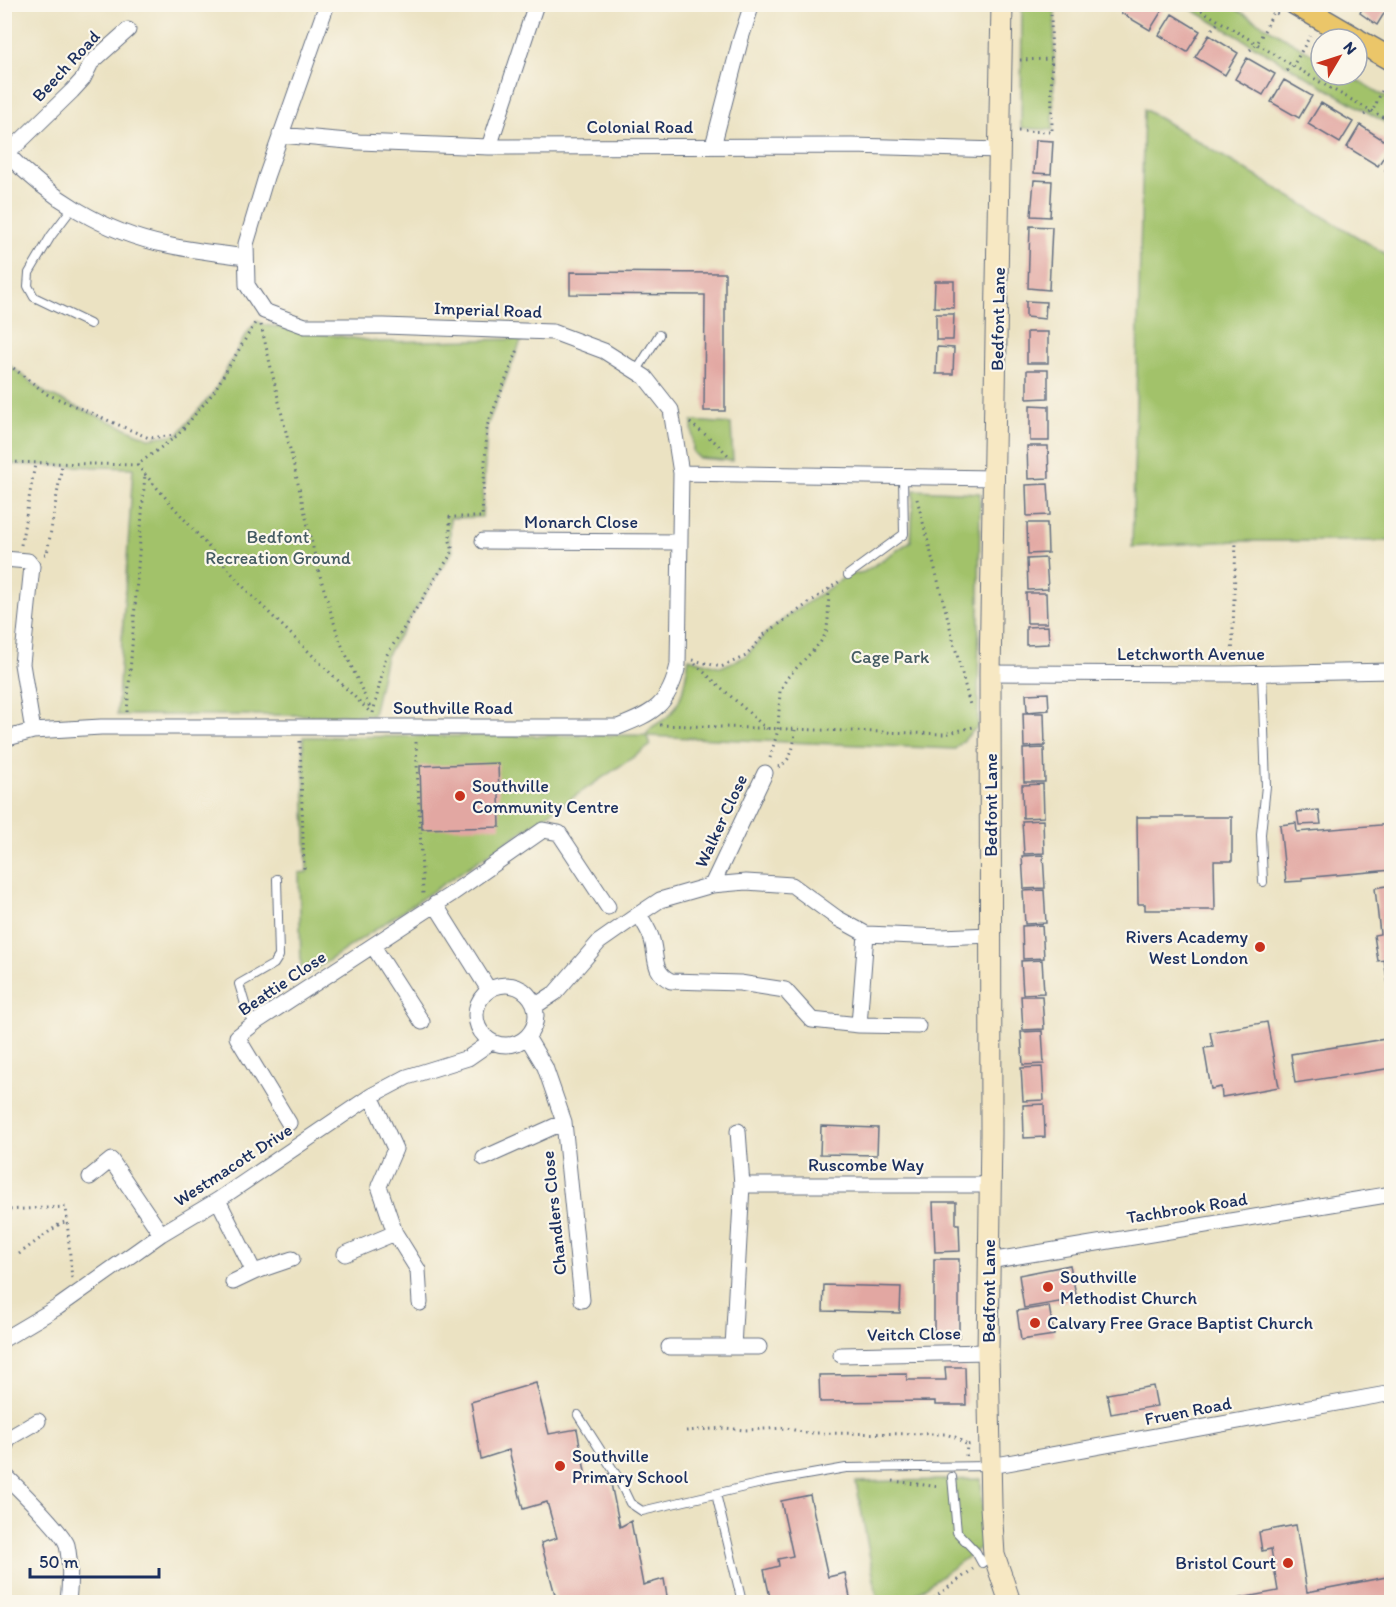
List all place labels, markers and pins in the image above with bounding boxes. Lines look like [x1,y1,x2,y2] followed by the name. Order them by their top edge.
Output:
[472,775,619,818] place label: Southville Community Centre
[453,789,467,803] marker: Southville Community Centre
[1126,926,1249,969] place label: Rivers Academy West London
[1253,940,1267,954] marker: Rivers Academy West London
[1060,1266,1197,1309] place label: Southville Methodist Church
[1041,1280,1055,1294] marker: Southville Methodist Church
[1047,1312,1313,1334] place label: Calvary Free Grace Baptist Church
[1028,1316,1042,1330] marker: Calvary Free Grace Baptist Church
[572,1445,688,1488] place label: Southville Primary School
[553,1459,567,1473] marker: Southville Primary School
[1175,1552,1276,1574] place label: Bristol Court
[1281,1556,1295,1570] marker: Bristol Court

